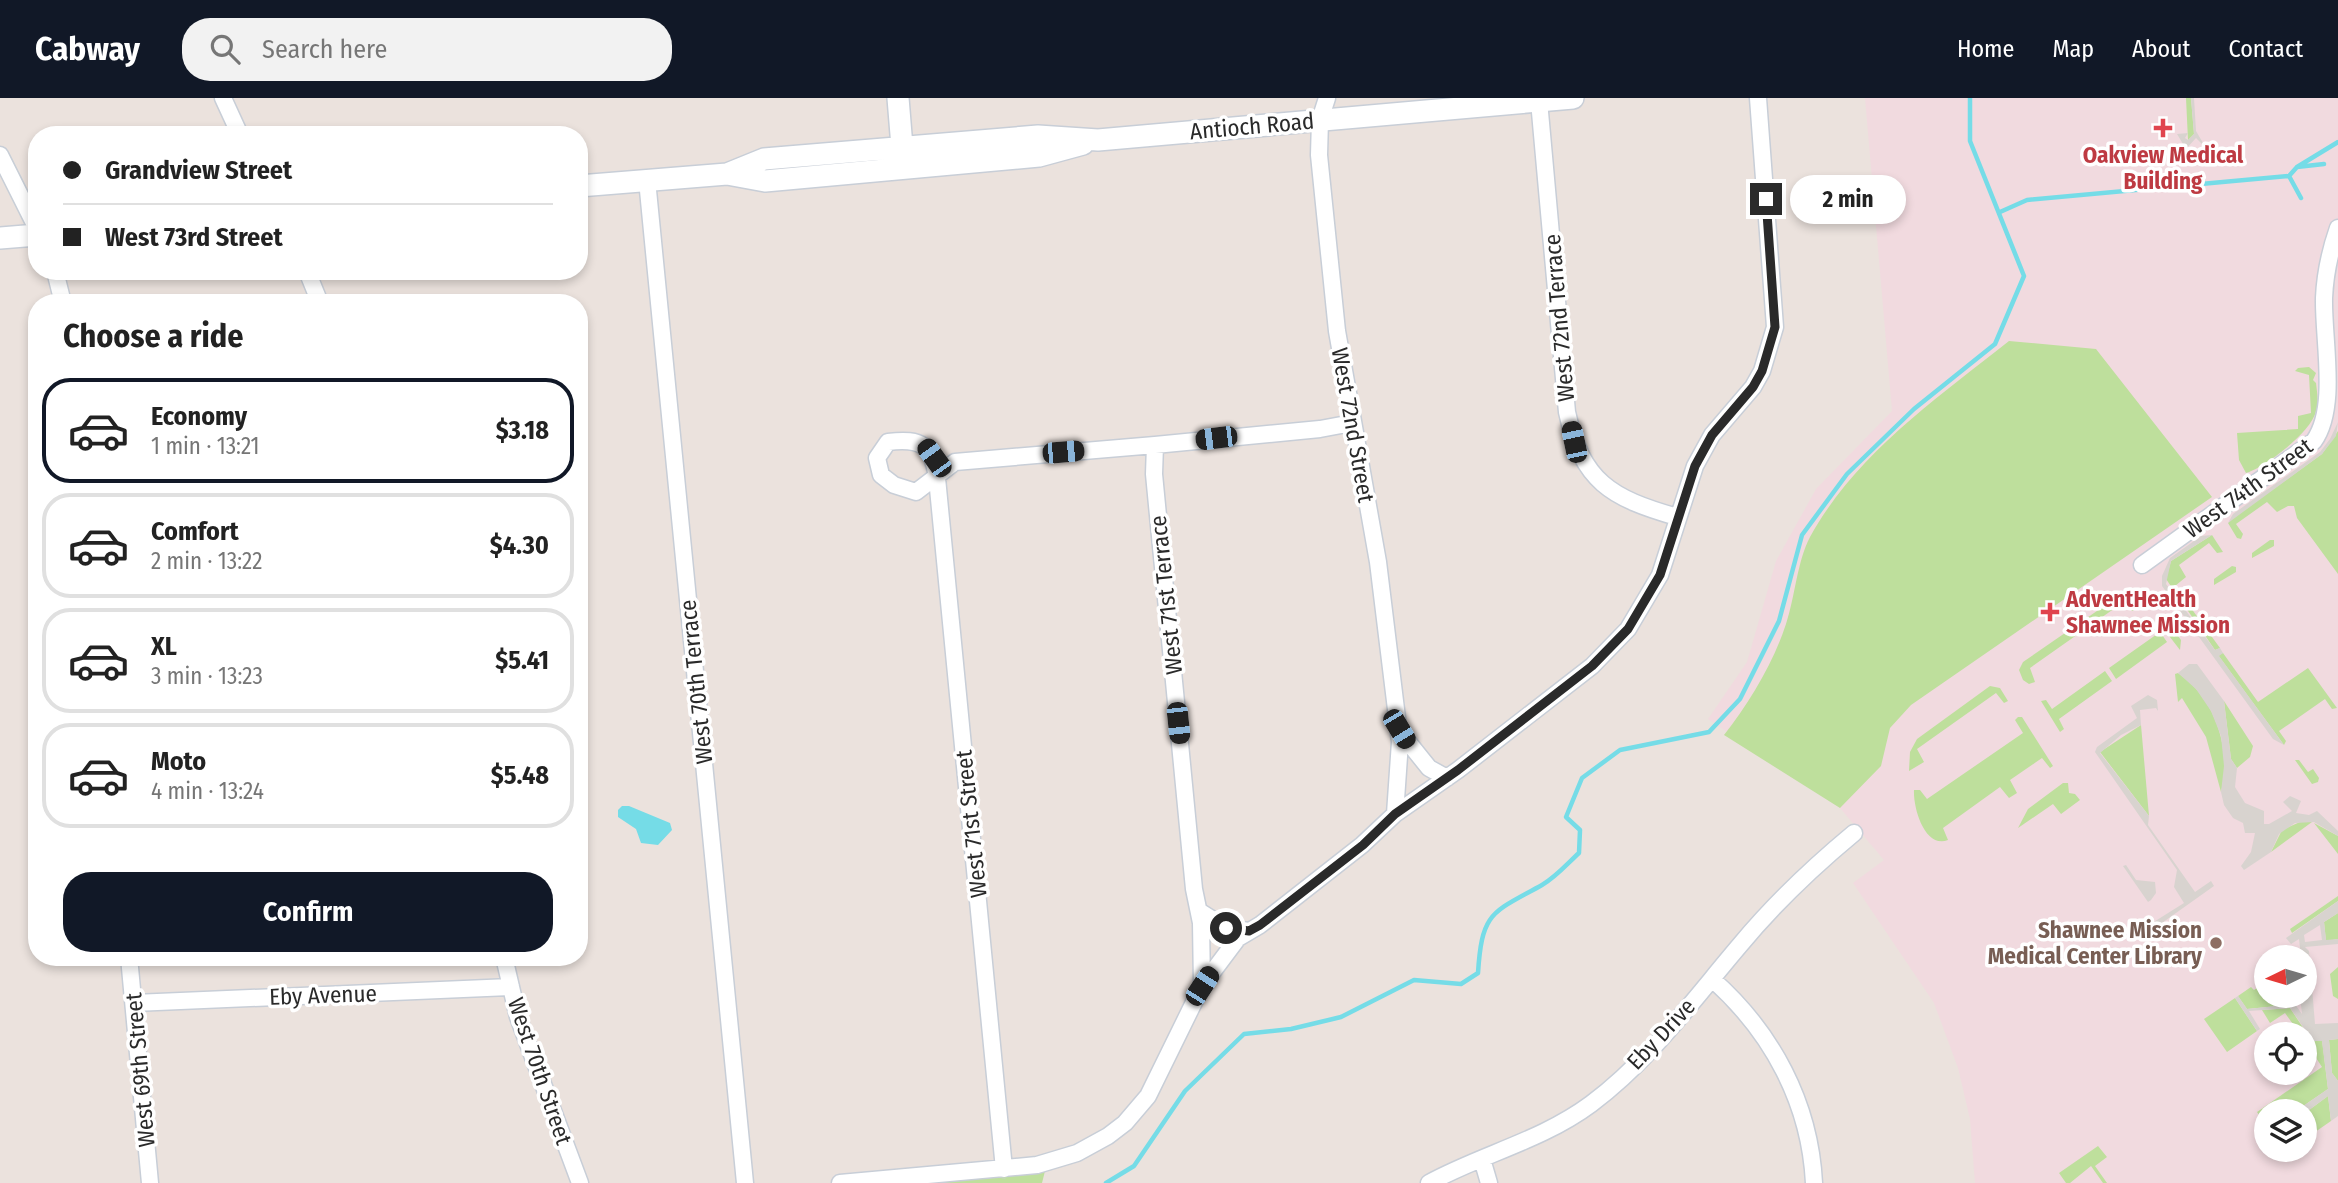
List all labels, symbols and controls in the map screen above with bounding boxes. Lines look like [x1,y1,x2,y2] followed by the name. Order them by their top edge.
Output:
[182,18,672,81] search box
[35,29,140,69] text: Cabway
[206,30,244,68] icon: search
[262,34,387,65] text: Search here
[1957,35,2014,63] text: Home
[2052,35,2094,63] text: Map
[2132,35,2190,63] text: About
[2228,35,2303,63] text: Contact
[1189,107,1315,145] street label: Antioch Road
[2153,118,2173,138] marker: Oakview Medical Building
[2083,141,2244,195] place label: Oakview Medical Building
[105,155,292,186] text: Grandview Street
[1790,174,1906,224] callout: 2 min
[1750,183,1782,215] route end
[1823,185,1874,213] text: 2 min
[105,222,283,253] text: West 73rd Street
[1538,233,1580,403] street label: West 72nd Terrace
[63,317,244,355] text: Choose a ride
[1326,345,1380,505] street label: West 72nd Street
[67,399,130,462] icon: car
[151,401,247,432] text: Economy
[496,415,549,446] text: $3.18
[1560,419,1589,465] car
[1194,425,1239,451] car
[151,432,260,460] text: 1 min · 13:21
[2178,432,2318,544] street label: West 74th Street
[914,435,955,481] car
[1042,440,1085,464] car
[67,514,130,577] icon: car
[1144,514,1188,676] street label: West 71st Terrace
[151,516,239,547] text: Comfort
[490,530,549,561] text: $4.30
[151,547,262,575] text: 2 min · 13:22
[2065,585,2230,639] place label: AdventHealth Shawnee Mission
[673,598,719,766] street label: West 70th Terrace
[2040,602,2060,622] marker: AdventHealth Shawnee Mission
[67,629,130,692] icon: car
[151,631,177,662] text: XL
[495,645,549,676] text: $5.41
[151,662,263,690] text: 3 min · 13:23
[1166,701,1191,745] car
[1380,706,1419,752] car
[67,744,130,807] icon: car
[151,746,206,777] text: Moto
[949,748,993,899] street label: West 71st Street
[491,760,549,791] text: $5.48
[151,777,264,805] text: 4 min · 13:24
[63,872,553,952] button: Confirm
[1210,912,1242,944] route start
[1988,916,2203,970] place label: Shawnee Mission Medical Center Library
[2208,935,2224,951] marker: Shawnee Mission Medical Center Library
[2254,945,2317,1008] north arrow
[2254,945,2317,1162] map controls
[1182,963,1223,1009] car
[269,979,377,1011] street label: Eby Avenue
[119,991,161,1148] street label: West 69th Street
[1621,993,1701,1075] street label: Eby Drive
[502,994,578,1149] street label: West 70th Street
[2254,1022,2317,1085] button: locate
[2254,1099,2317,1162] button: layers

